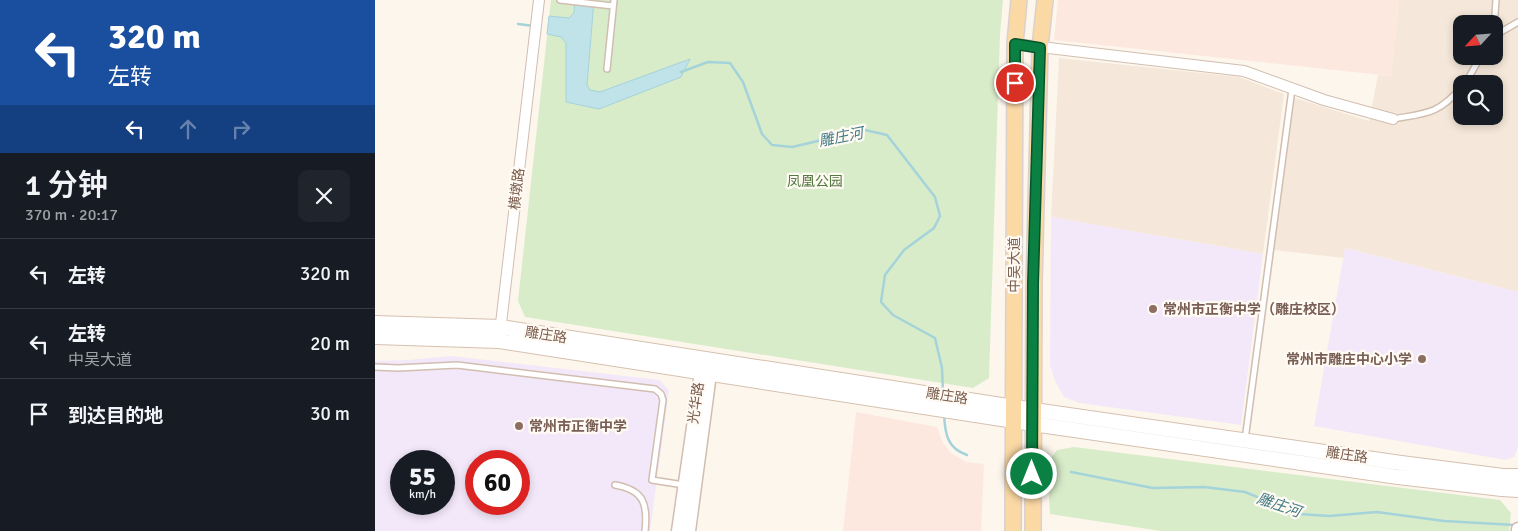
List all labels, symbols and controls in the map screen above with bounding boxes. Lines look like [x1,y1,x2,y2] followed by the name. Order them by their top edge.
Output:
[108,15,201,58] text: 320 m
[1453,15,1503,65] north arrow
[1453,15,1503,125] map controls
[25,20,90,85] icon: left
[994,62,1036,104] pin
[108,63,152,90] text: 左转
[1001,69,1029,97] icon: arrive
[1453,75,1503,125] button: search
[121,115,149,143] icon: left
[174,115,202,143] icon: ahead
[227,115,255,143] icon: right
[817,123,868,150] water label: 雕庄河
[25,167,108,204] text: 1 分钟
[506,167,528,211] street label: 横墩路
[298,170,350,222] button: close
[787,173,843,190] park label: 凤凰公园
[25,205,118,225] text: 370 m · 20:17
[1006,237,1023,293] street label: 中吴大道
[25,260,53,288] icon: left
[300,262,350,286] text: 320 m
[68,264,106,288] text: 左转
[1163,301,1345,318] place label: 常州市正衡中学（雕庄校区）
[1147,303,1159,315] marker: 常州市正衡中学（雕庄校区）
[68,322,106,346] text: 左转
[524,323,568,347] street label: 雕庄路
[25,330,53,358] icon: left
[310,332,350,356] text: 20 m
[68,350,132,370] text: 中吴大道
[1286,351,1412,368] place label: 常州市雕庄中心小学
[1416,353,1428,365] marker: 常州市雕庄中心小学
[685,381,707,425] street label: 光华路
[925,384,969,408] street label: 雕庄路
[25,400,53,428] icon: arrive
[310,402,350,426] text: 30 m
[68,404,163,428] text: 到达目的地
[529,418,627,435] place label: 常州市正衡中学
[513,420,525,432] marker: 常州市正衡中学
[1325,444,1369,466] street label: 雕庄路
[1005,447,1057,499] position arrow
[465,450,530,515] speed limit sign: 60
[409,461,436,492] text: 55
[409,487,436,502] text: km/h
[1255,489,1306,522] water label: 雕庄河

